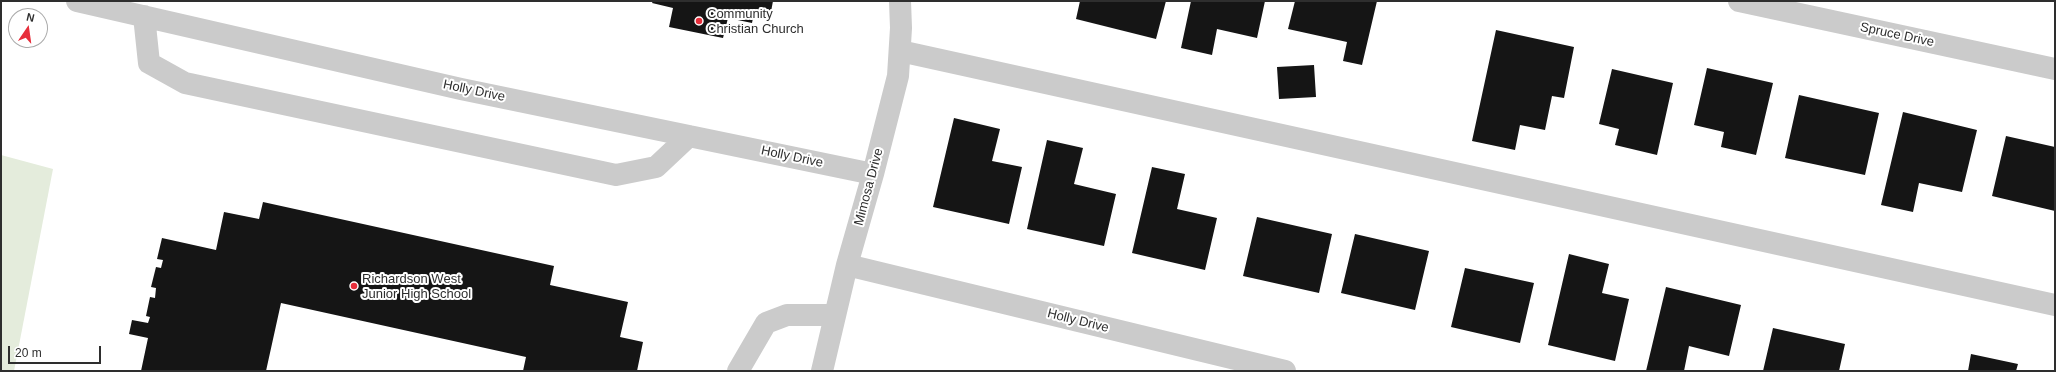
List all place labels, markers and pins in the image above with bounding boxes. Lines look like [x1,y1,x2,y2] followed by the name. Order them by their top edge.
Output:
[707,6,804,37] place label: Community Christian Church
[694,16,704,26] marker: Community Christian Church
[362,271,471,302] place label: Richardson West Junior High School
[349,281,359,291] marker: Richardson West Junior High School

